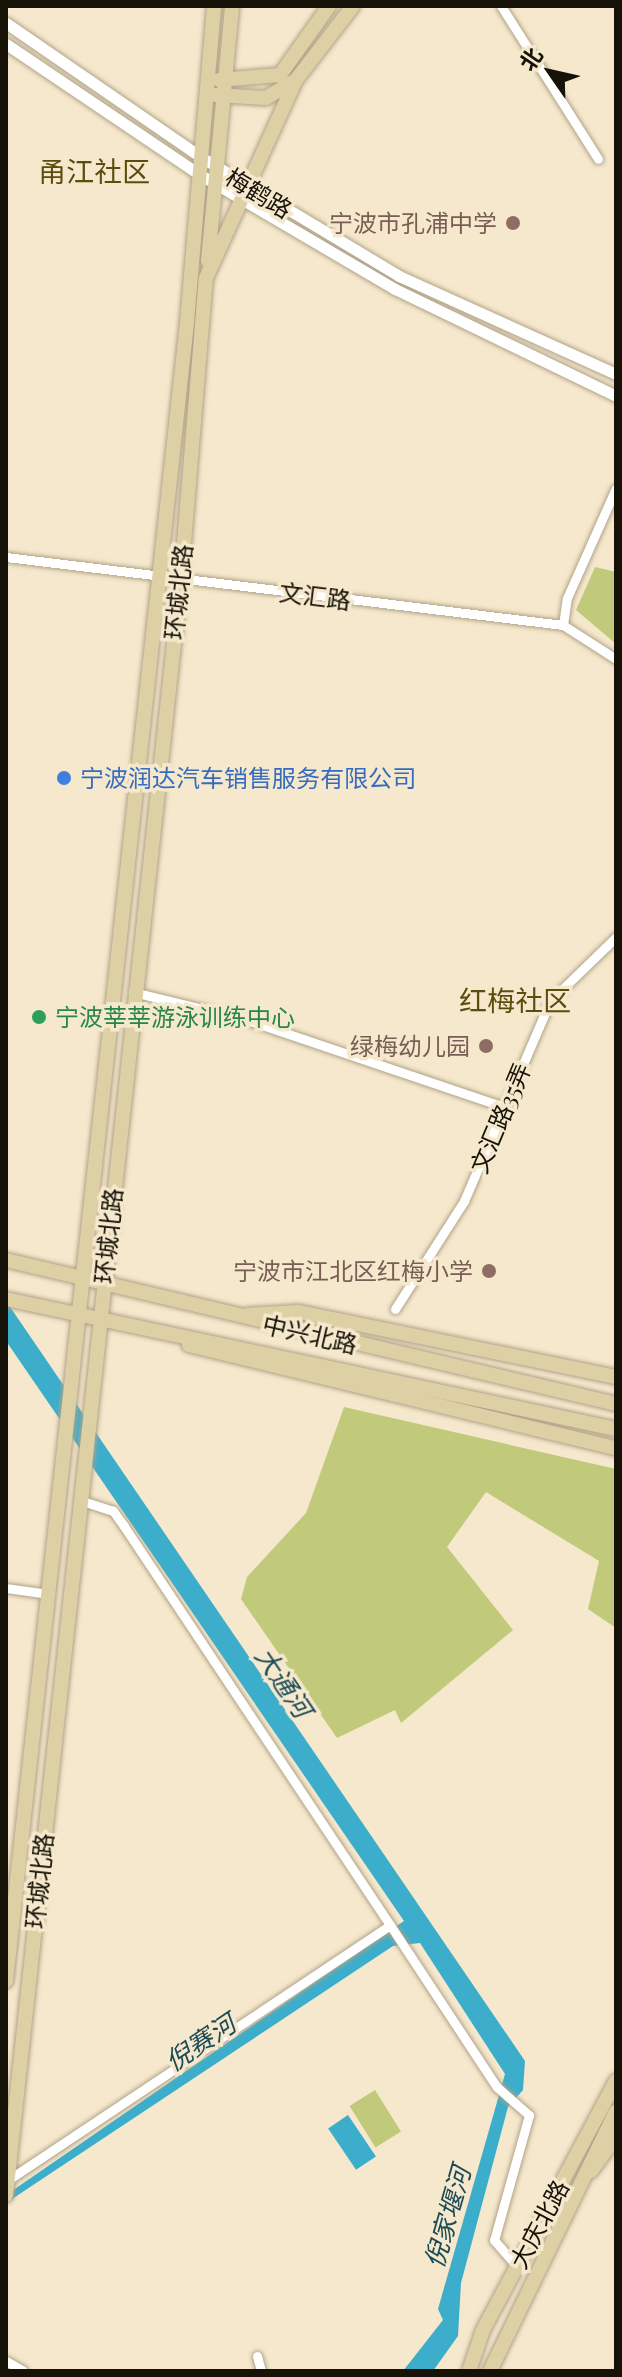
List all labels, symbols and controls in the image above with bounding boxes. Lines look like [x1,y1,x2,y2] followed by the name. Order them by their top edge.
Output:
[510,32,590,112] north arrow
[512,41,549,76] text: 北
[38,154,150,188] district label: 甬江社区
[221,162,297,224] street label: 梅鹤路
[329,209,497,237] place label: 宁波市孔浦中学
[504,214,522,232] marker: 宁波市孔浦中学
[159,543,197,641] street label: 环城北路
[278,577,352,615] street label: 文汇路
[80,764,416,792] place label: 宁波润达汽车销售服务有限公司
[55,769,73,787] marker: 宁波润达汽车销售服务有限公司
[459,983,571,1017] district label: 红梅社区
[55,1003,295,1031] place label: 宁波莘莘游泳训练中心
[30,1008,48,1026] marker: 宁波莘莘游泳训练中心
[350,1032,470,1060] place label: 绿梅幼儿园
[477,1037,495,1055] marker: 绿梅幼儿园
[464,1059,536,1177] street label: 文汇路35弄
[89,1187,127,1285] street label: 环城北路
[233,1257,473,1285] place label: 宁波市江北区红梅小学
[480,1262,498,1280] marker: 宁波市江北区红梅小学
[260,1309,360,1359] street label: 中兴北路
[249,1641,319,1723] water label: 大通河
[20,1832,58,1930] street label: 环城北路
[159,2007,241,2077] water label: 倪赛河
[418,2163,476,2271] water label: 倪家堰河
[504,2175,574,2273] street label: 大庆北路

